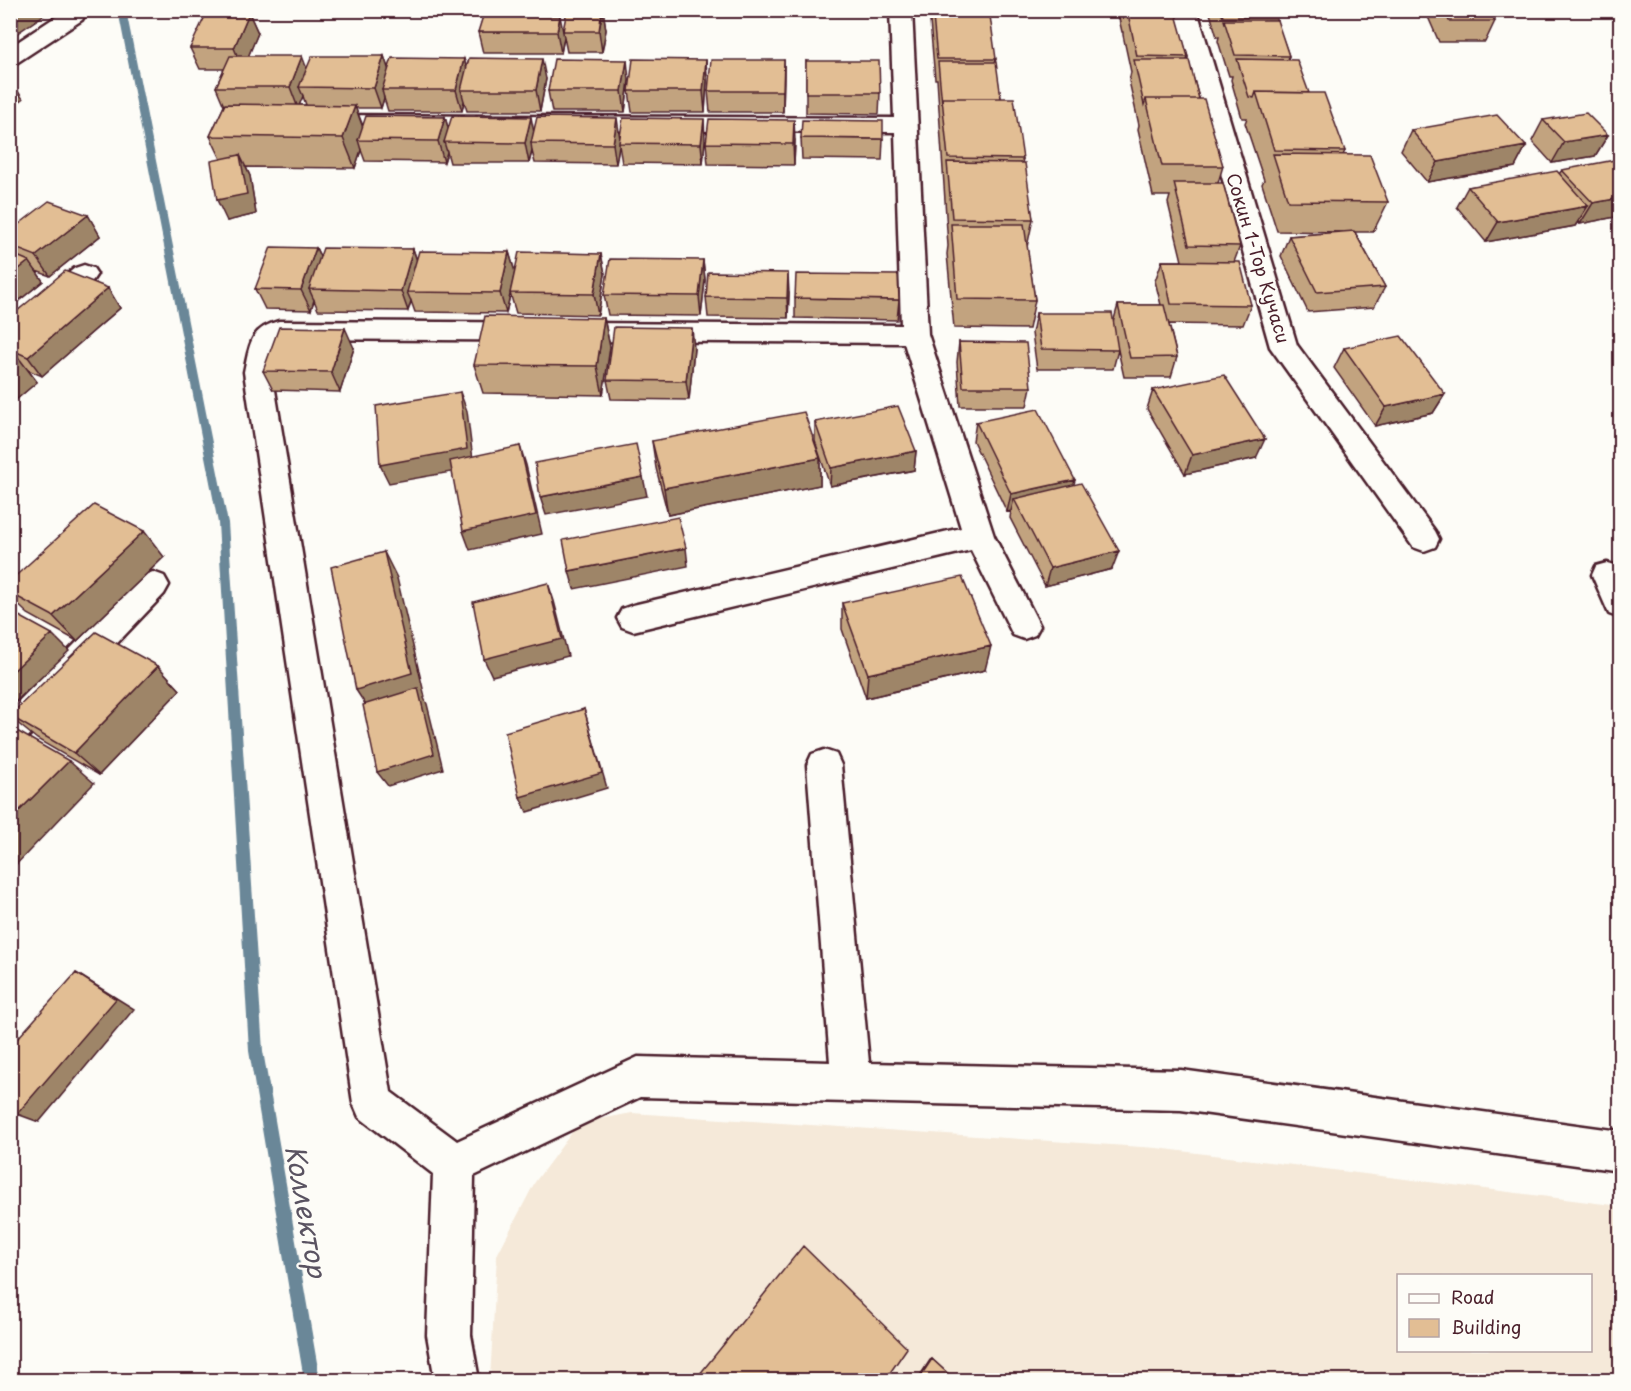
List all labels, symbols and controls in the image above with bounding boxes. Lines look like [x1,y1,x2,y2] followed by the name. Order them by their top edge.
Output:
[1220,169,1298,347] street label: Сокин 1-Тор Kучаси
[276,1142,340,1282] water label: Коллектор
[1397,1274,1592,1352] legend
[1451,1283,1495,1310] text: Road
[1451,1313,1521,1340] text: Building

